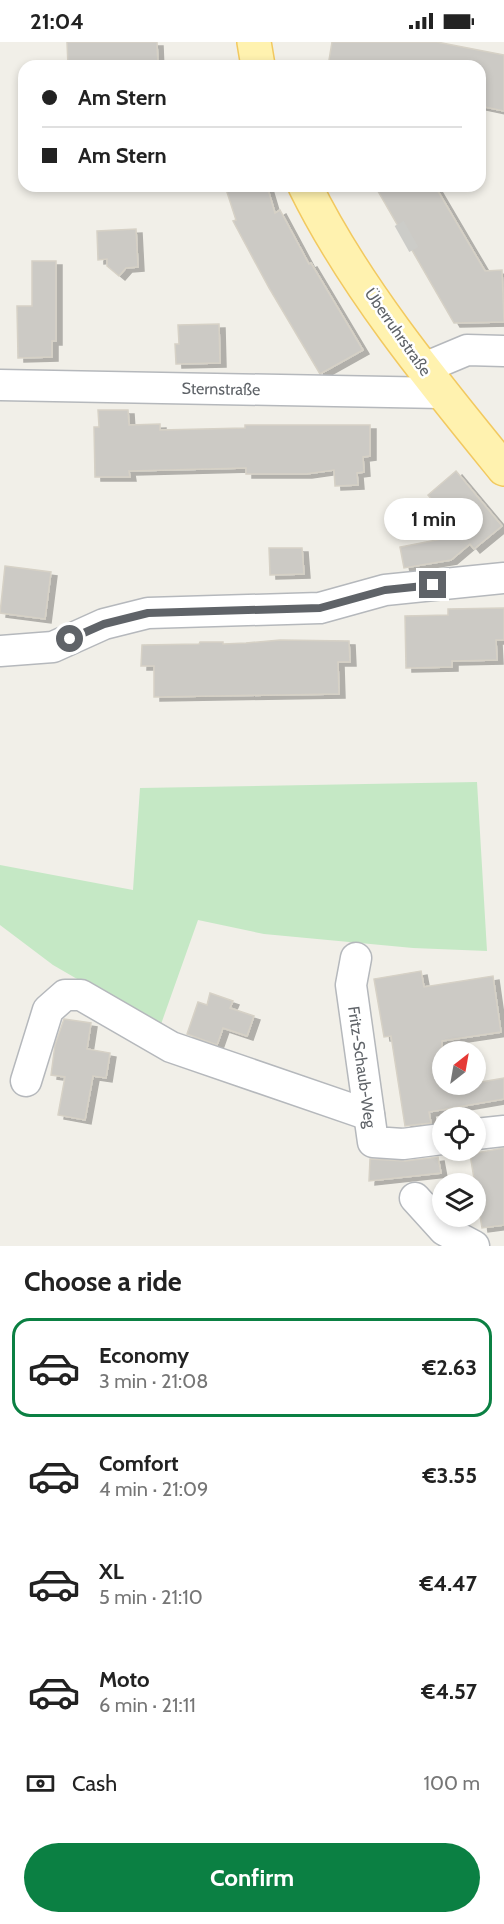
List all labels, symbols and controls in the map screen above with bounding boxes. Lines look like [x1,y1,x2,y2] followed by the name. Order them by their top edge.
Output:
[30,8,84,35] text: 21:04
[78,84,167,111] text: Am Stern
[78,142,167,169] text: Am Stern
[361,284,435,380] street label: Überruhrstraße
[182,379,260,399] street label: Sternstraße
[384,498,482,540] callout: 1 min
[411,507,456,531] text: 1 min
[419,571,446,598] route end
[56,625,83,652] route start
[344,1005,380,1130] street label: Fritz-Schaub-Weg
[432,1041,486,1095] north arrow
[432,1041,486,1227] map controls
[432,1107,486,1161] button: locate
[432,1173,486,1227] button: layers
[24,1265,182,1298] text: Choose a ride
[27,1341,81,1395] icon: car
[99,1342,189,1369] text: Economy
[422,1354,477,1381] text: €2.63
[99,1369,208,1393] text: 3 min · 21:08
[27,1449,81,1503] icon: car
[99,1450,178,1477] text: Comfort
[423,1462,477,1489] text: €3.55
[99,1477,208,1501] text: 4 min · 21:09
[27,1557,81,1611] icon: car
[99,1558,124,1585] text: XL
[419,1570,477,1597] text: €4.47
[99,1585,203,1609] text: 5 min · 21:10
[27,1665,81,1719] icon: car
[99,1666,150,1693] text: Moto
[421,1678,477,1705] text: €4.57
[99,1693,196,1717] text: 6 min · 21:11
[24,1767,57,1800] icon: cash
[72,1770,117,1797] text: Cash
[424,1771,480,1795] text: 100 m
[24,1843,480,1912] button: Confirm

